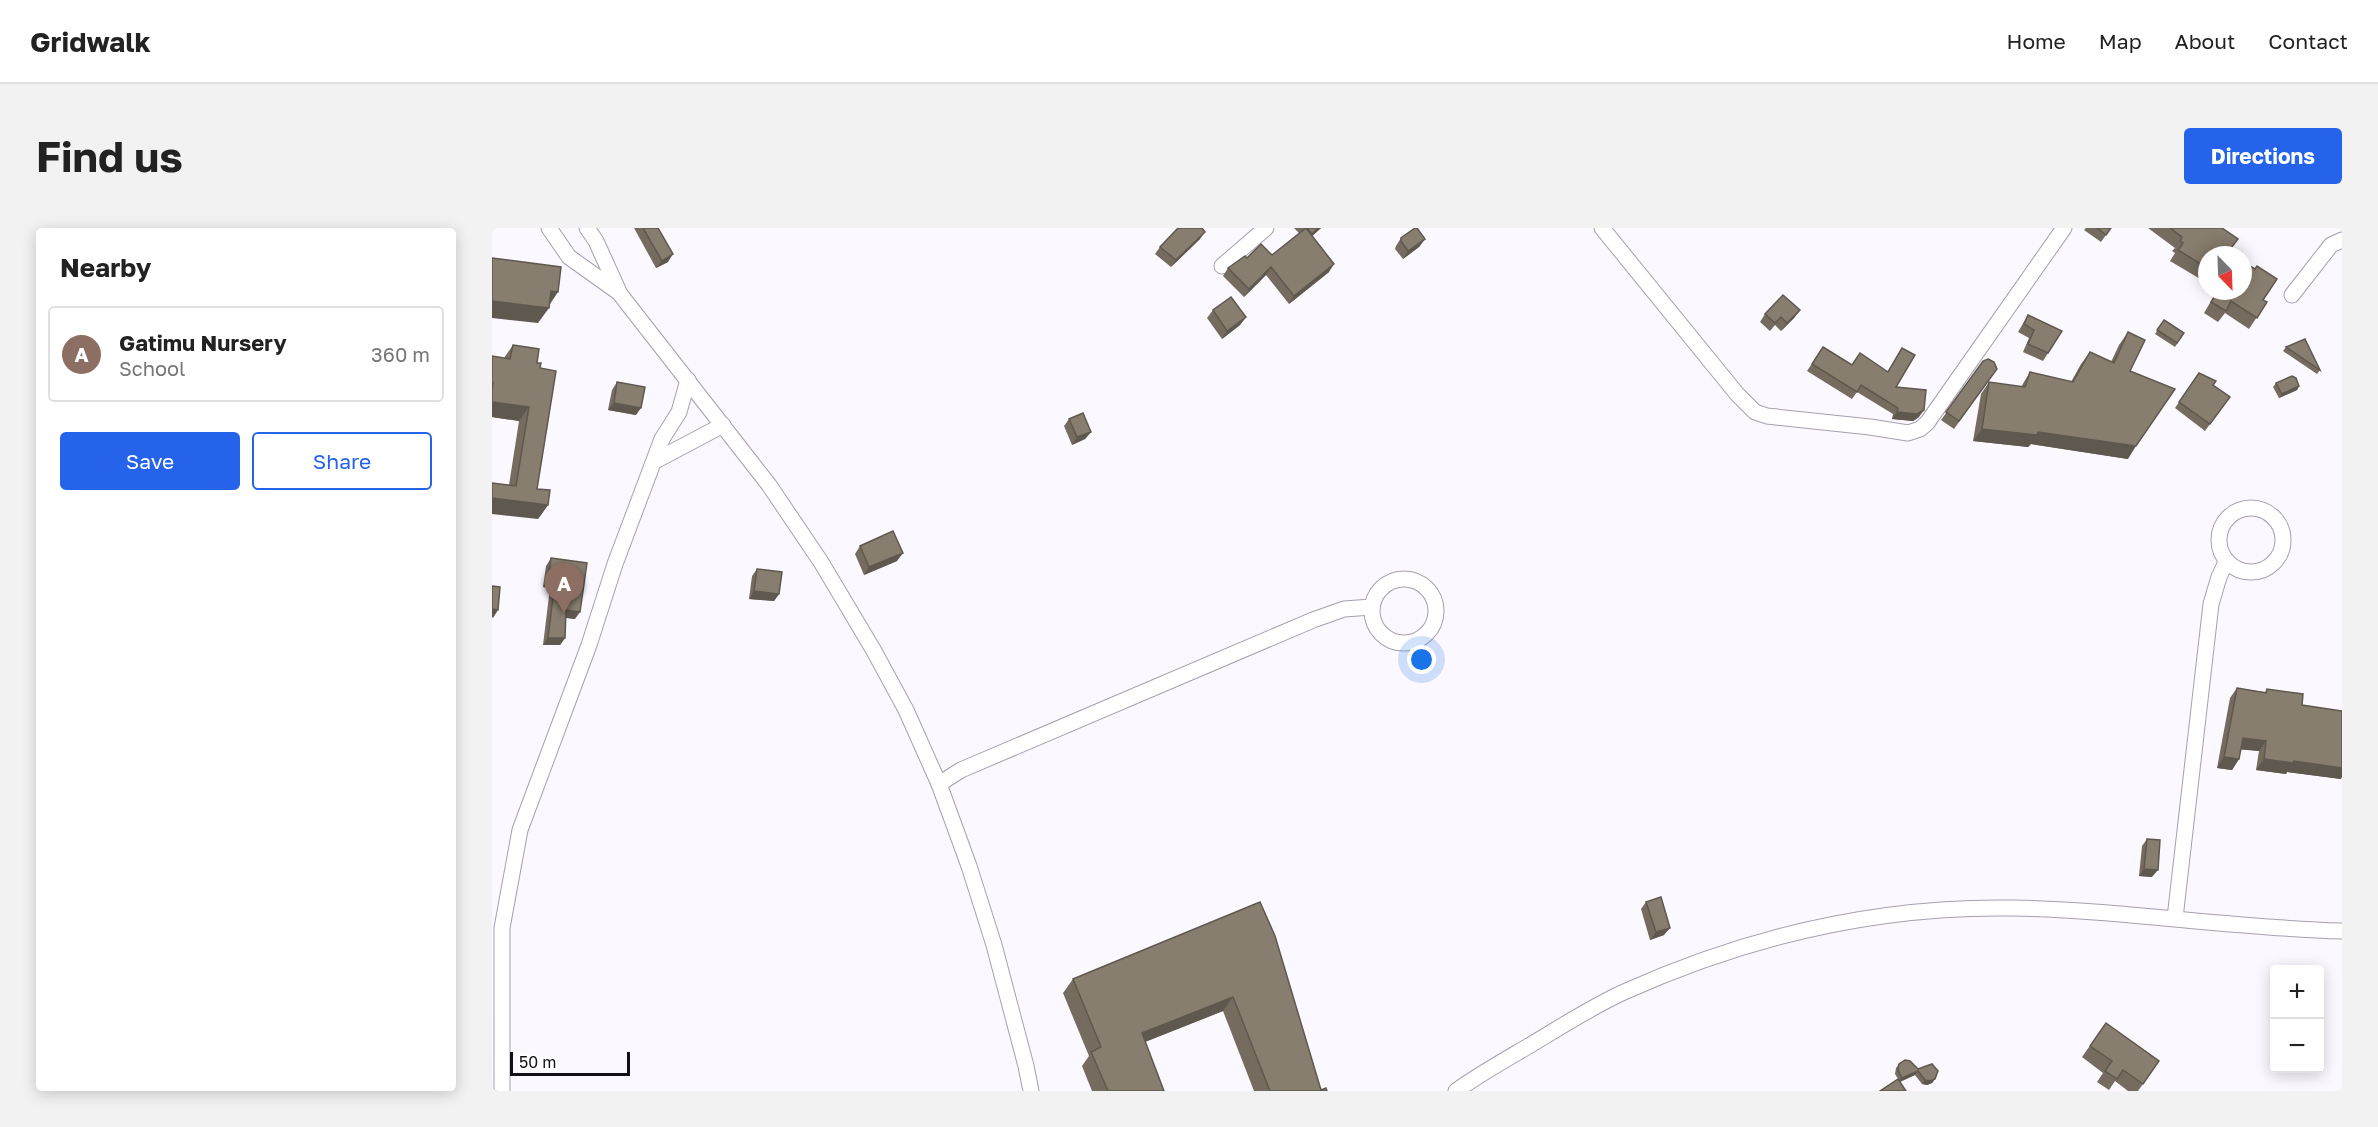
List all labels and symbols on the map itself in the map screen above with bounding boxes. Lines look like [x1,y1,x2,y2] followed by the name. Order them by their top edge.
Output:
[2198,246,2252,300] north arrow
[544,564,584,613] pin: A
[1407,645,1436,674] your location
[510,1049,630,1076] scale bar

